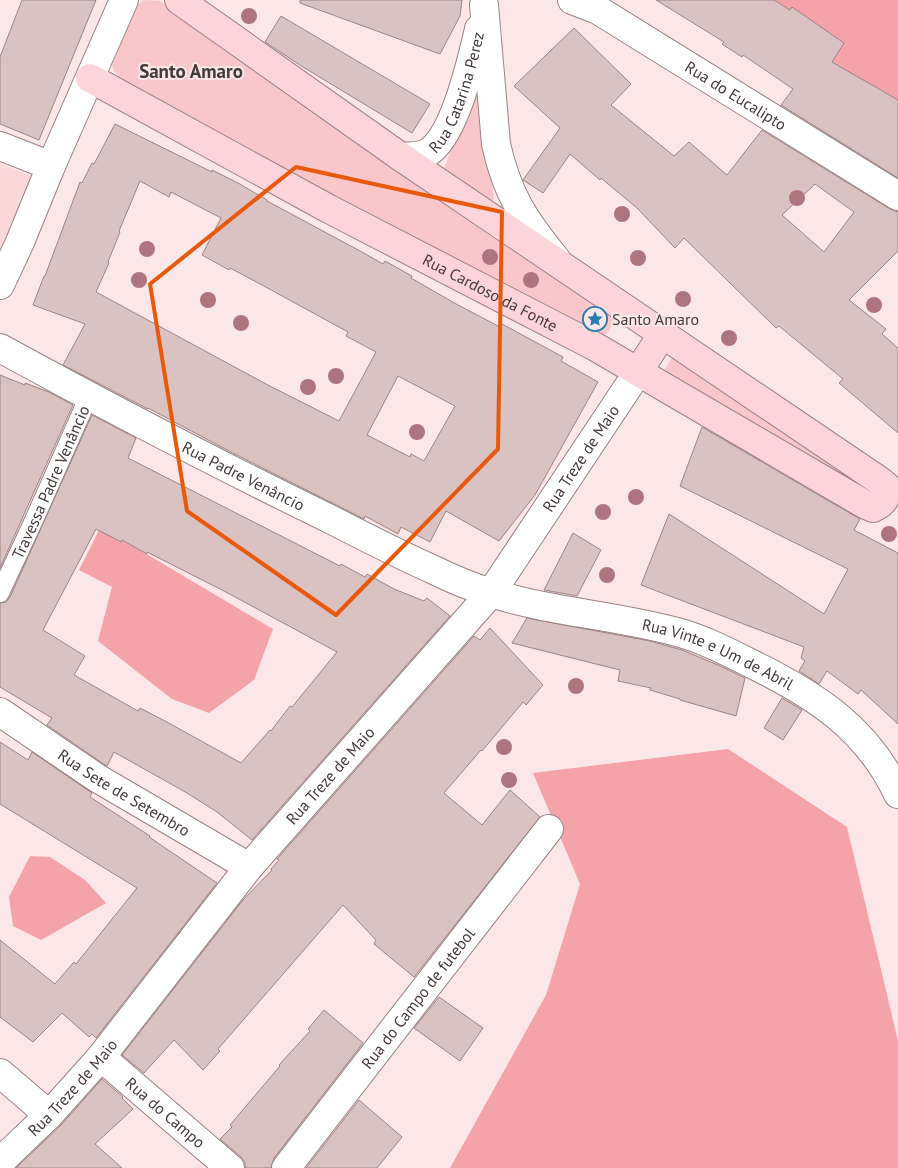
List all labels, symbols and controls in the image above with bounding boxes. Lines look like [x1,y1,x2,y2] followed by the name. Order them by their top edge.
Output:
[424,30,488,157] street label: Rua Catarina Perez
[681,57,790,134] street label: Rua do Eucalipto
[139,59,243,83] district label: Santo Amaro
[419,249,561,335] street label: Rua Cardoso da Fonte
[582,306,608,332] place icon: Santo Amaro
[612,309,699,329] place label: Santo Amaro
[538,401,623,516] street label: Rua Treze de Maio
[7,402,94,562] street label: Travessa Padre Venâncio
[179,437,308,515] street label: Rua Padre Venâncio
[640,614,797,694] street label: Rua Vinte e Um de Abril
[281,722,379,828] street label: Rua Treze de Maio
[54,744,194,840] street label: Rua Sete de Setembro
[357,923,479,1073] street label: Rua do Campo de futebol
[23,1035,121,1140] street label: Rua Treze de Maio
[121,1073,209,1152] street label: Rua do Campo

